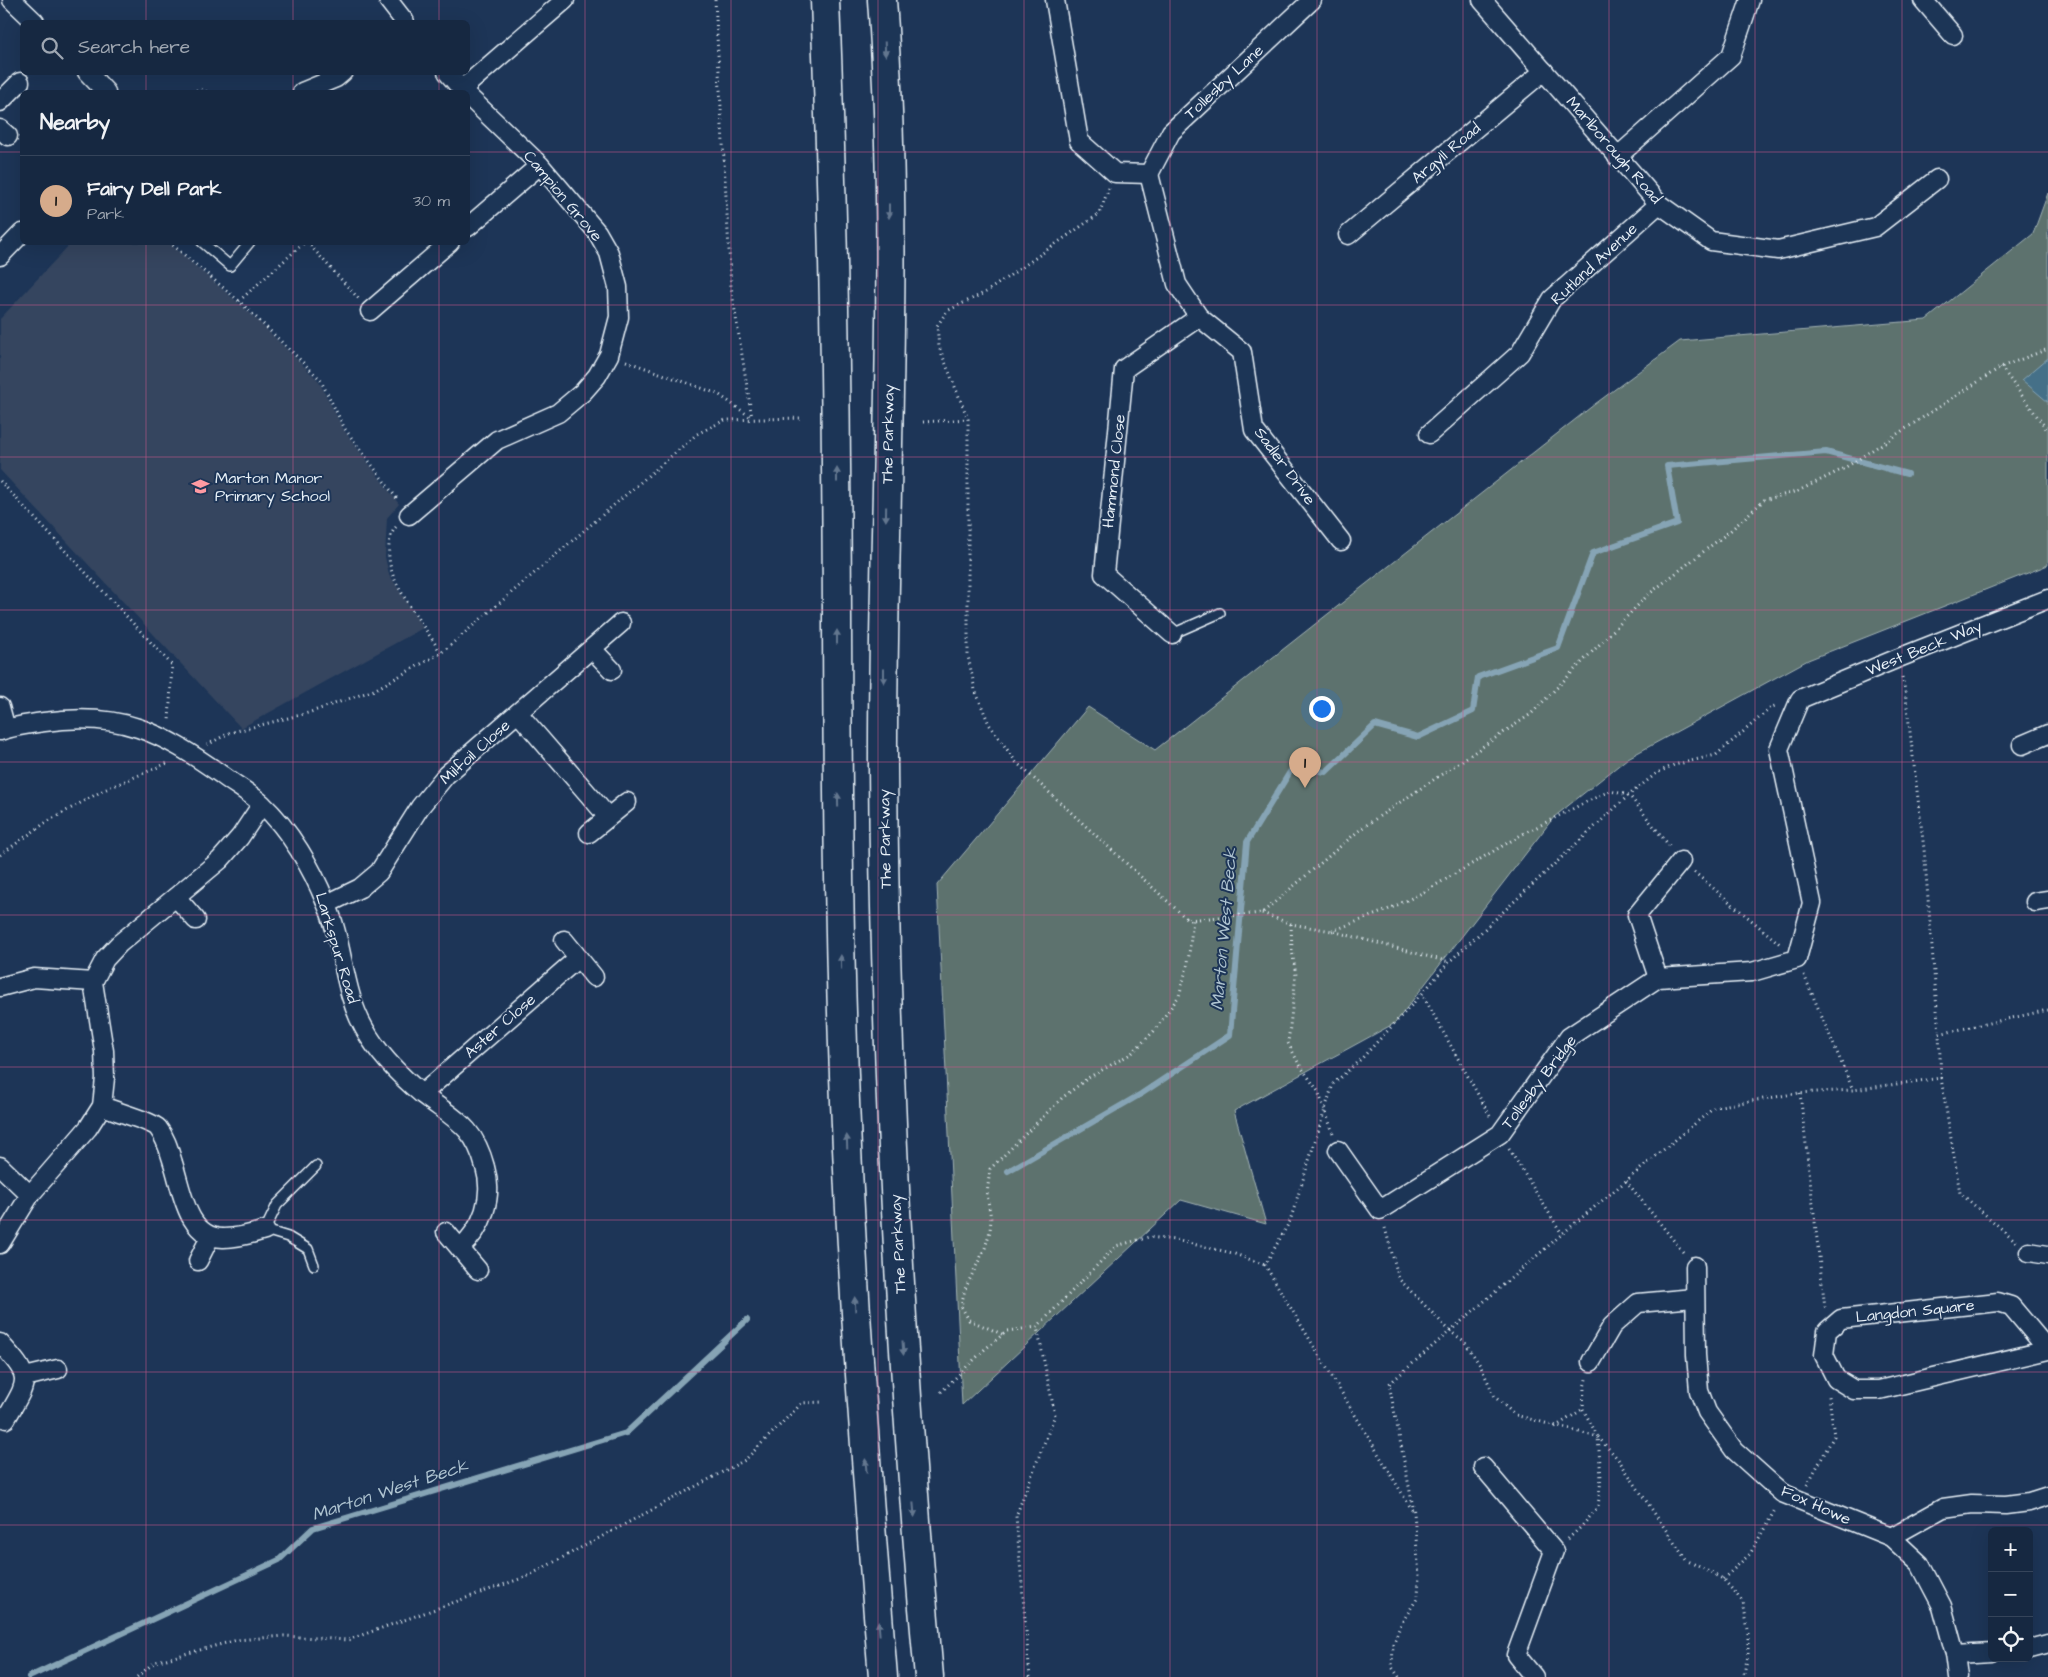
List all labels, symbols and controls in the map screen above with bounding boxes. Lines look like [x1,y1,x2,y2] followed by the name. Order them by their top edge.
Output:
[20,20,470,75] search box
[38,34,66,62] icon: search
[78,34,190,61] text: Search here
[1180,39,1269,125] street label: Tollesby Lane
[881,41,889,57] one-way arrow
[1560,91,1667,209] street label: Marlborough Road
[40,108,110,137] text: Nearby
[1407,117,1486,189] street label: Argyll Road
[518,146,608,246] street label: Campion Grove
[87,176,221,203] text: Fairy Dell Park
[55,190,57,212] text: 1
[413,190,450,212] text: 30 m
[87,203,124,225] text: Park
[885,203,893,219] one-way arrow
[1546,218,1642,310] street label: Rutland Avenue
[876,384,901,484] street label: The Parkway
[1097,413,1131,529] street label: Hammond Close
[1249,422,1321,510] street label: Sadler Drive
[832,466,840,482] one-way arrow
[215,467,330,508] place label: Marton Manor Primary School
[191,477,211,497] school or university icon: Marton Manor Primary School
[882,506,890,522] one-way arrow
[1863,615,1986,682] street label: West Beck Way
[833,629,841,645] one-way arrow
[880,668,888,684] one-way arrow
[1309,696,1335,722] your location
[435,714,515,789] street label: Milfoil Close
[1289,747,1321,788] pin: 1
[873,789,898,889] street label: The Parkway
[834,791,842,807] one-way arrow
[1204,846,1244,1011] water label: Marton West Beck
[310,890,364,1006] street label: Larkspur Road
[837,954,845,970] one-way arrow
[460,989,541,1063] street label: Aster Close
[1496,1030,1583,1134] street label: Tollesby Bridge
[842,1134,850,1150] one-way arrow
[884,1193,913,1294] street label: The Parkway
[1855,1294,1976,1329] street label: Langdon Square
[850,1296,858,1312] one-way arrow
[900,1341,908,1357] one-way arrow
[309,1453,472,1527] water label: Marton West Beck
[862,1458,870,1474] one-way arrow
[1778,1480,1855,1530] street label: Fox Howe
[910,1503,918,1519] one-way arrow
[1988,1527,2033,1662] map controls
[1988,1527,2033,1572] button: +
[1988,1572,2033,1617] button: −
[1988,1617,2033,1662] button: locate
[875,1620,883,1636] one-way arrow

